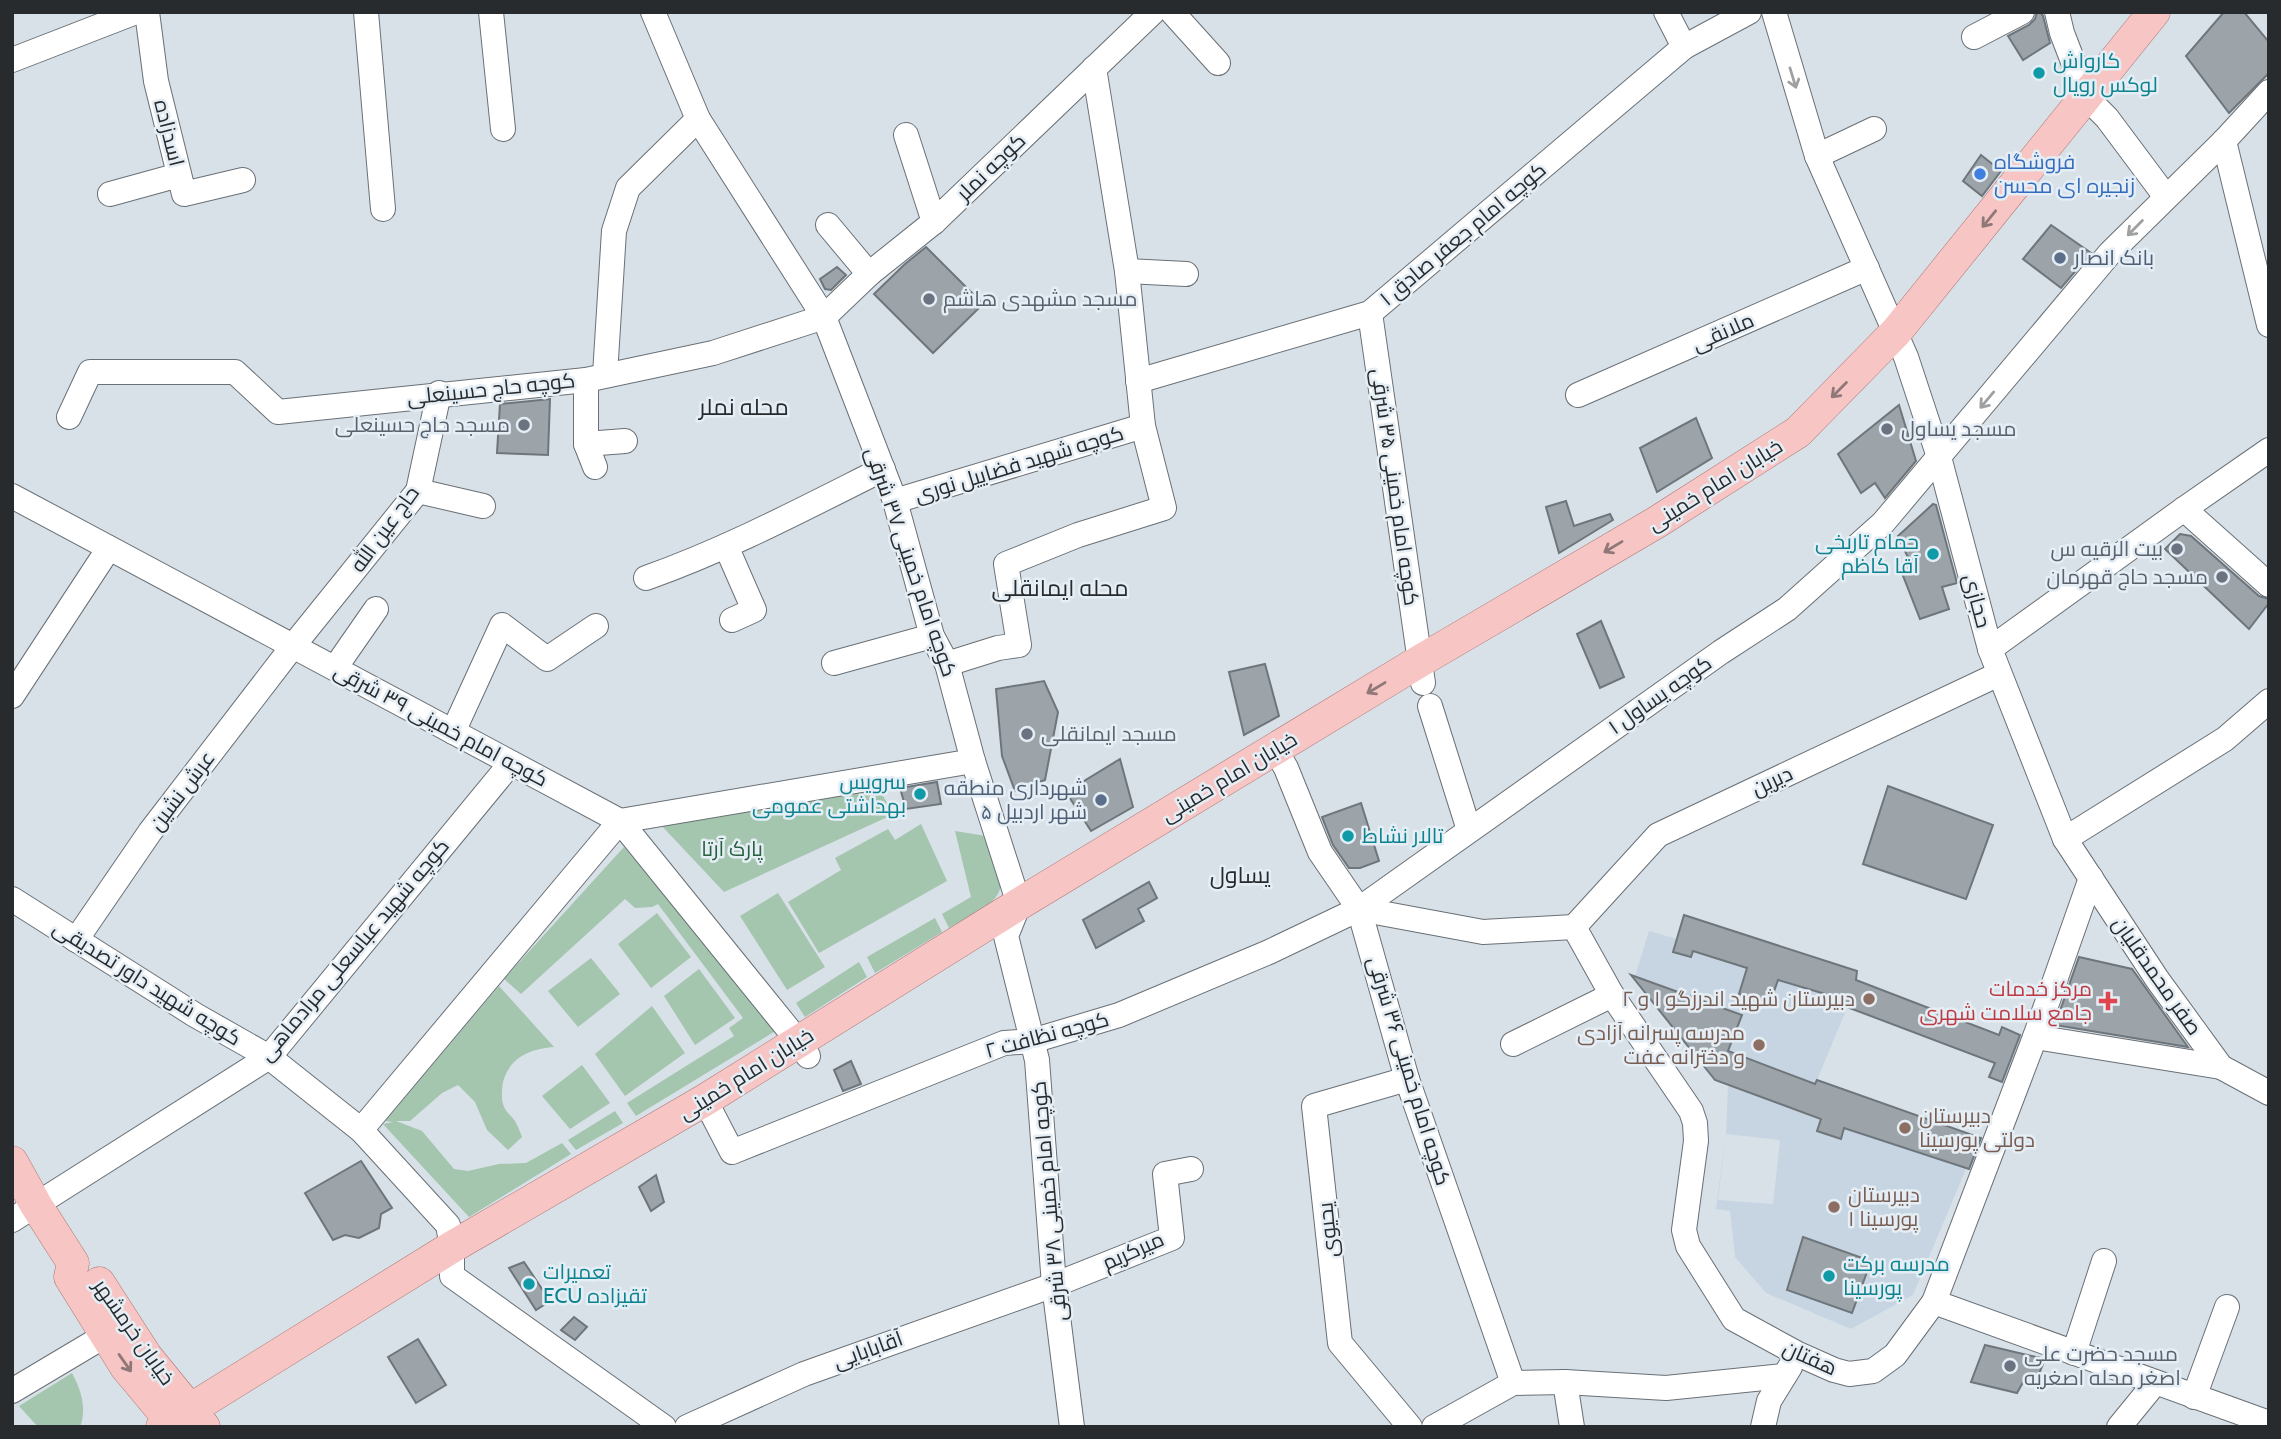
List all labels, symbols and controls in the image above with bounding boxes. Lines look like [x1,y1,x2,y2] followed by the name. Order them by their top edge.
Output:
[2053,48,2158,98] place label: کارواش لوکس رویال
[2031,65,2047,81] marker: کارواش لوکس رویال
[1788,66,1801,88] one-way arrow
[149,97,190,169] street label: اسدزاده
[950,128,1032,208] street label: کوچه نملر
[1994,149,2135,199] place label: فروشگاه زنجیره ای محسن
[1374,157,1552,312] street label: کوچه امام جعفر صادق ۱
[1972,166,1988,182] marker: فروشگاه زنجیره ای محسن
[1981,209,1996,227] one-way arrow
[2127,219,2144,236] one-way arrow
[2073,245,2154,270] place label: بانک انصار
[2052,250,2068,266] marker: بانک انصار
[943,286,1137,313] place label: مسجد مشهدی هاشم
[921,291,937,307] marker: مسجد مشهدی هاشم
[1688,307,1758,357] street label: ملانقی
[406,367,576,412] street label: کوچه حاج حسینعلی
[1364,367,1425,607] street label: کوچه امام خمینی ۳۵ شرقی
[1831,381,1848,398] one-way arrow
[1979,391,1995,409] one-way arrow
[697,393,789,421] district label: محله نملر
[335,412,510,439] place label: مسجد حاج حسینعلی
[1901,416,2016,442] place label: مسجد یساول
[516,417,532,433] marker: مسجد حاج حسینعلی
[911,420,1127,509] street label: کوچه شهید فضاییل نوری
[1879,421,1895,437] marker: مسجد یساول
[1643,433,1788,538] street label: خیابان امام خمینی
[859,444,963,680] street label: کوچه امام خمینی ۳۷ شرقی
[344,480,426,578] street label: حاج عین الله
[1815,529,1919,580] place label: حمام تاریخی آقا کاظم
[2050,536,2163,562] place label: بیت الرقیه س
[1604,540,1624,554] one-way arrow
[2169,541,2185,557] marker: بیت الرقیه س
[1925,546,1941,562] marker: حمام تاریخی آقا کاظم
[2047,564,2208,591] place label: مسجد حاج قهرمان
[2214,569,2230,585] marker: مسجد حاج قهرمان
[1957,571,1997,631] street label: حجازی
[991,574,1129,602] district label: محله ایمانقلی
[1603,650,1717,741] street label: کوچه یساول ۱
[329,657,552,793] street label: کوچه امام خمینی ۳۹ شرقی
[1366,682,1386,696] one-way arrow
[1041,721,1177,747] place label: مسجد ایمانقلی
[1019,726,1035,742] marker: مسجد ایمانقلی
[1156,726,1302,829] street label: خیابان امام خمینی
[144,746,220,836] street label: عرش نشین
[1747,760,1797,802] street label: دیرین
[752,769,906,819] place label: سرویس بهداشتی عمومی
[944,775,1087,825] place label: شهرداری منطقه ۵ شهر اردبیل
[912,786,928,802] marker: سرویس بهداشتی عمومی
[1093,792,1109,808] marker: شهرداری منطقه ۵ شهر اردبیل
[1362,823,1444,848] place label: تالار نشاط
[1340,828,1356,844] marker: تالار نشاط
[253,833,456,1067] street label: کوچه شهید عباسعلی مرادماهی
[701,836,763,863] park label: پارک آرتا
[1210,861,1270,889] district label: یساول
[2107,912,2207,1040] street label: صفر محمدقلیان
[48,914,246,1052] street label: کوچه شهید داور تصدیقی
[1361,953,1456,1189] street label: کوچه امام خمینی ۳۶ شرقی
[1920,976,2092,1027] place label: مرکز خدمات جامع سلامت شهری
[1622,986,1855,1012] place label: دبیرستان شهید اندرزگو ۱ و ۲
[1861,991,1877,1007] marker: دبیرستان شهید اندرزگو ۱ و ۲
[2098,991,2118,1011] marker: مرکز خدمات جامع سلامت شهری
[982,1006,1112,1065] street label: کوچه نظافت ۲
[1577,1020,1745,1069] place label: مدرسه پسرانه آزادی و دخترانه عفت
[674,1022,819,1127] street label: خیابان امام خمینی
[1751,1037,1767,1053] marker: مدرسه پسرانه آزادی و دخترانه عفت
[1026,1080,1073,1322] street label: کوچه امام خمینی ۳۸ شرقی
[1919,1103,2035,1154] place label: دبیرستان دولتی پورسینا
[1897,1120,1913,1136] marker: دبیرستان دولتی پورسینا
[1848,1182,1920,1233] place label: دبیرستان پورسینا ۱
[1826,1199,1842,1215] marker: دبیرستان پورسینا ۱
[1312,1201,1344,1259] street label: یحیوی
[1098,1226,1168,1277] street label: میرکریم
[1843,1251,1950,1302] place label: مدرسه برکت پورسینا
[543,1259,647,1308] place label: تعمیرات ECU تقیزاده
[1821,1268,1837,1284] marker: مدرسه برکت پورسینا
[87,1273,180,1390] street label: خیابان خرمشهر
[521,1276,537,1292] marker: تعمیرات ECU تقیزاده
[830,1325,907,1375] street label: آقابابایی
[1779,1335,1841,1381] street label: هفتان
[2024,1341,2181,1390] place label: مسجد حضرت علی اصغر محله اصغریه
[118,1353,132,1372] one-way arrow
[2002,1358,2018,1374] marker: مسجد حضرت علی اصغر محله اصغریه

